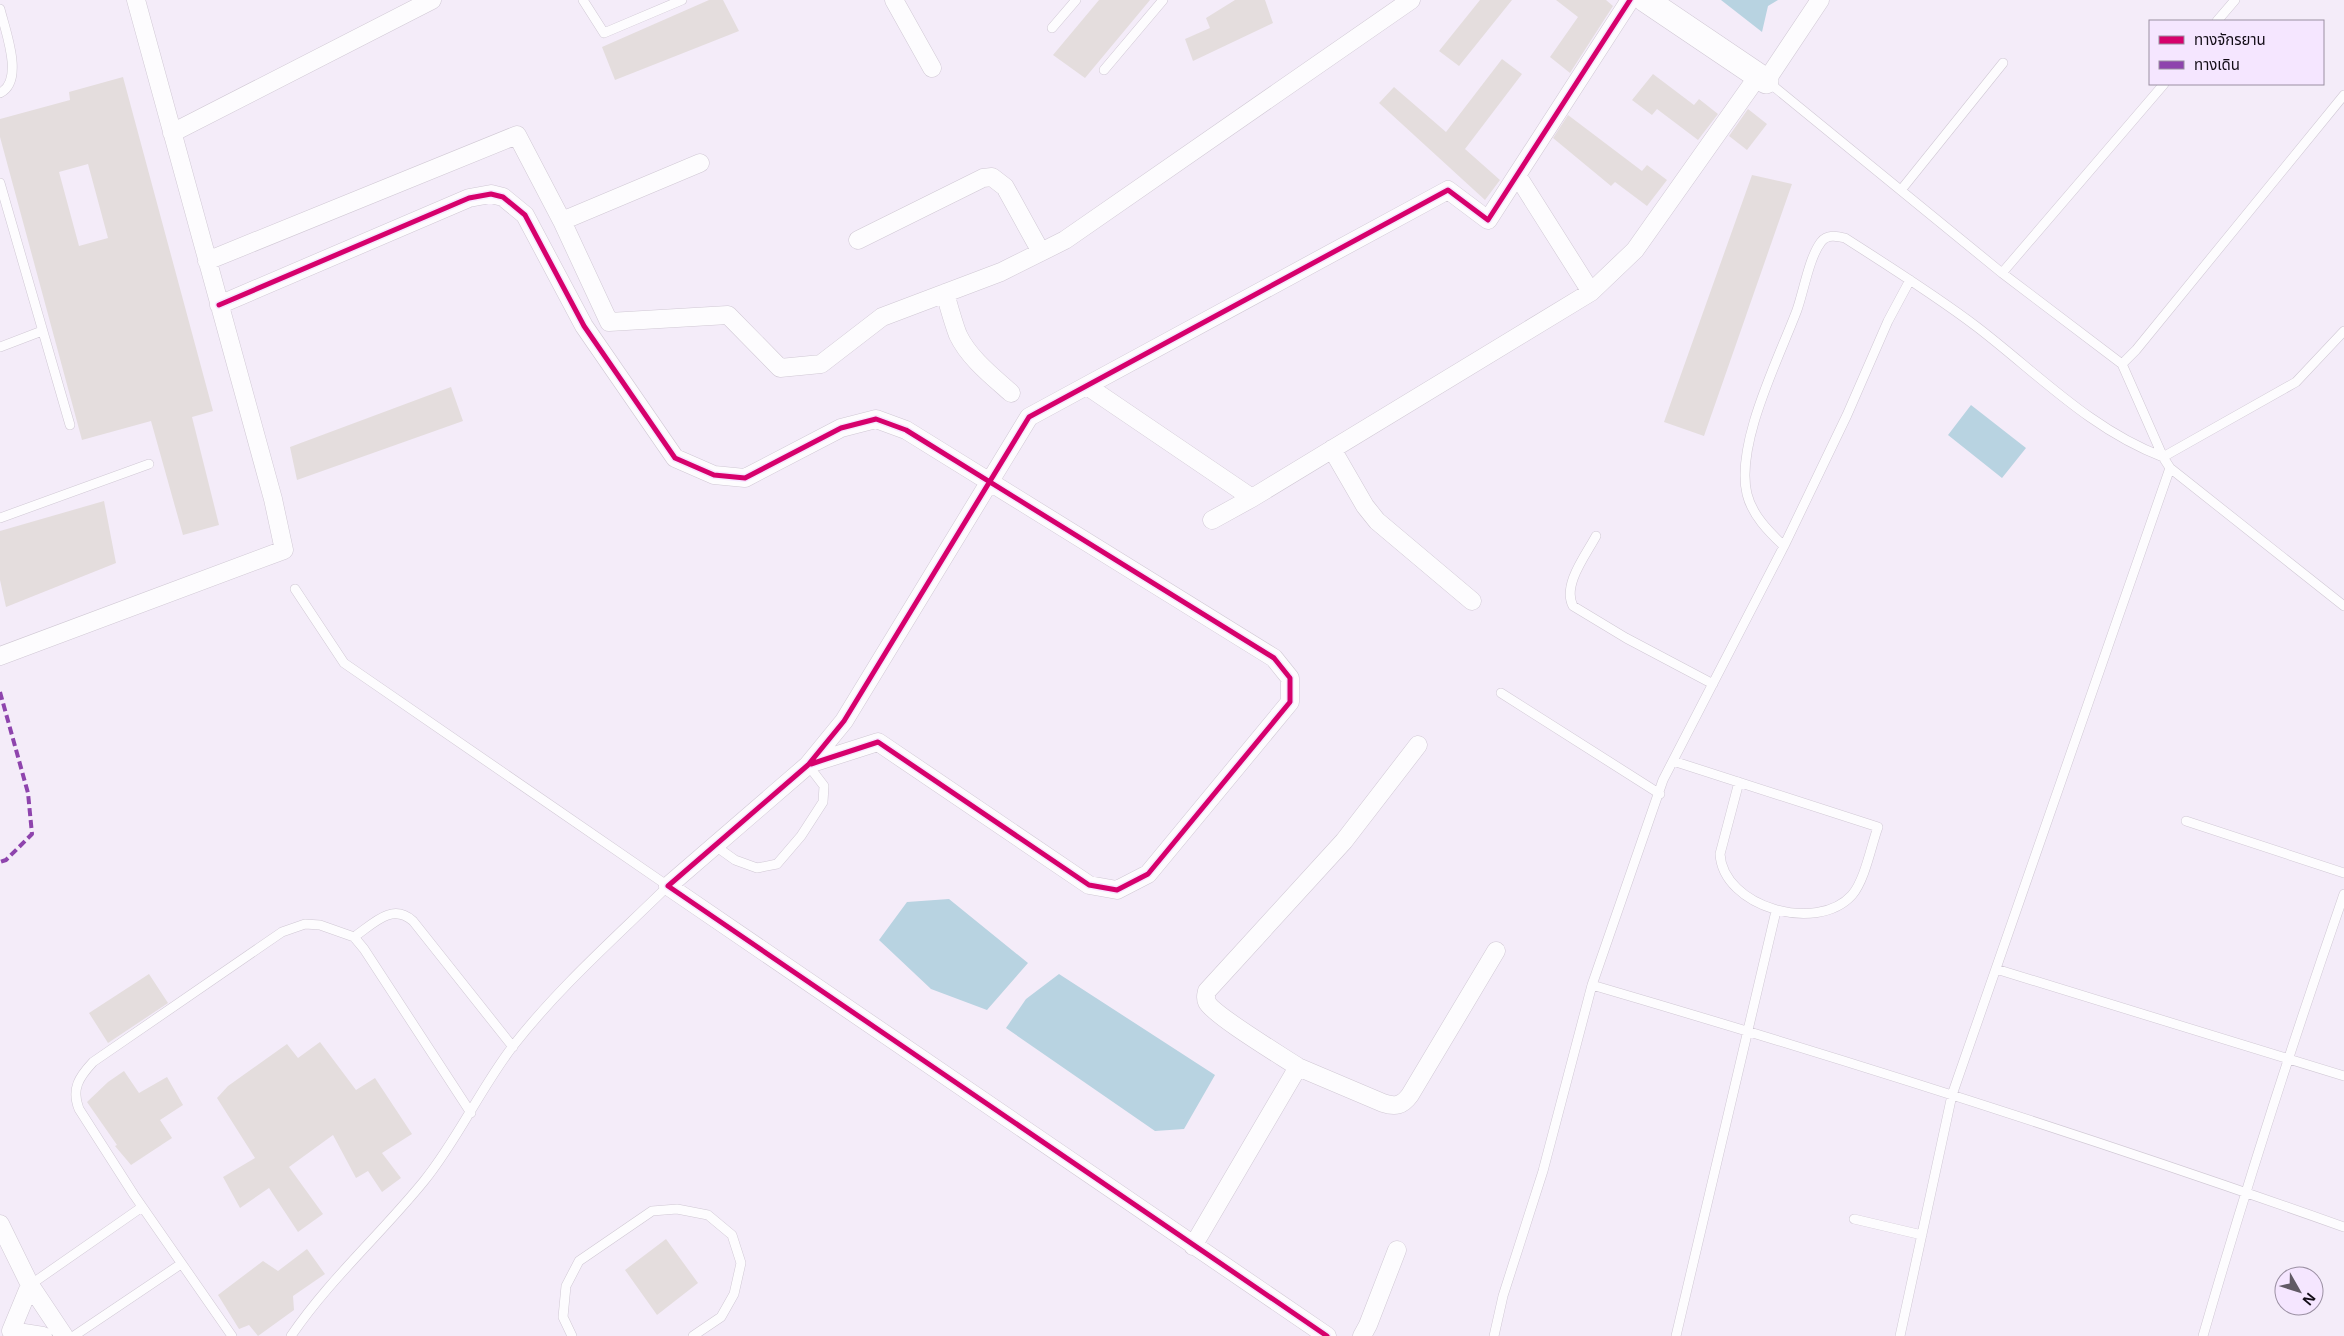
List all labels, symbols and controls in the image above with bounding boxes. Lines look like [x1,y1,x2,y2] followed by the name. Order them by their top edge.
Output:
[2149,20,2324,85] legend
[2194,29,2266,52] text: ทางจักรยาน
[2194,54,2240,77] text: ทางเดิน
[2274,1266,2324,1316] north arrow
[2297,1288,2320,1310] text: N

